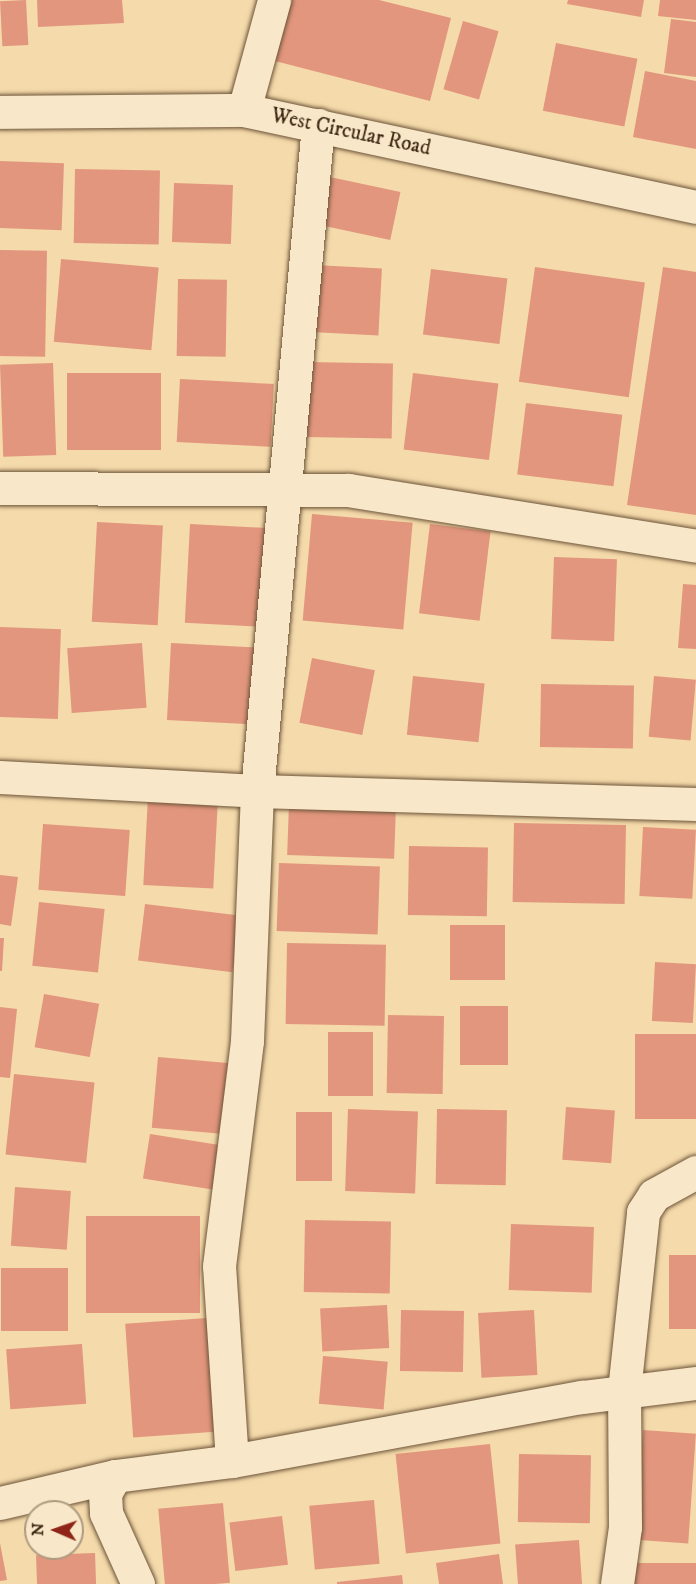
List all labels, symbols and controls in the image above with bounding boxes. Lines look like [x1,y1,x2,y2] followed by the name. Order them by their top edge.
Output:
[269,103,433,161] street label: West Circular Road
[24,1500,84,1560] north arrow
[28,1523,48,1536] text: N

